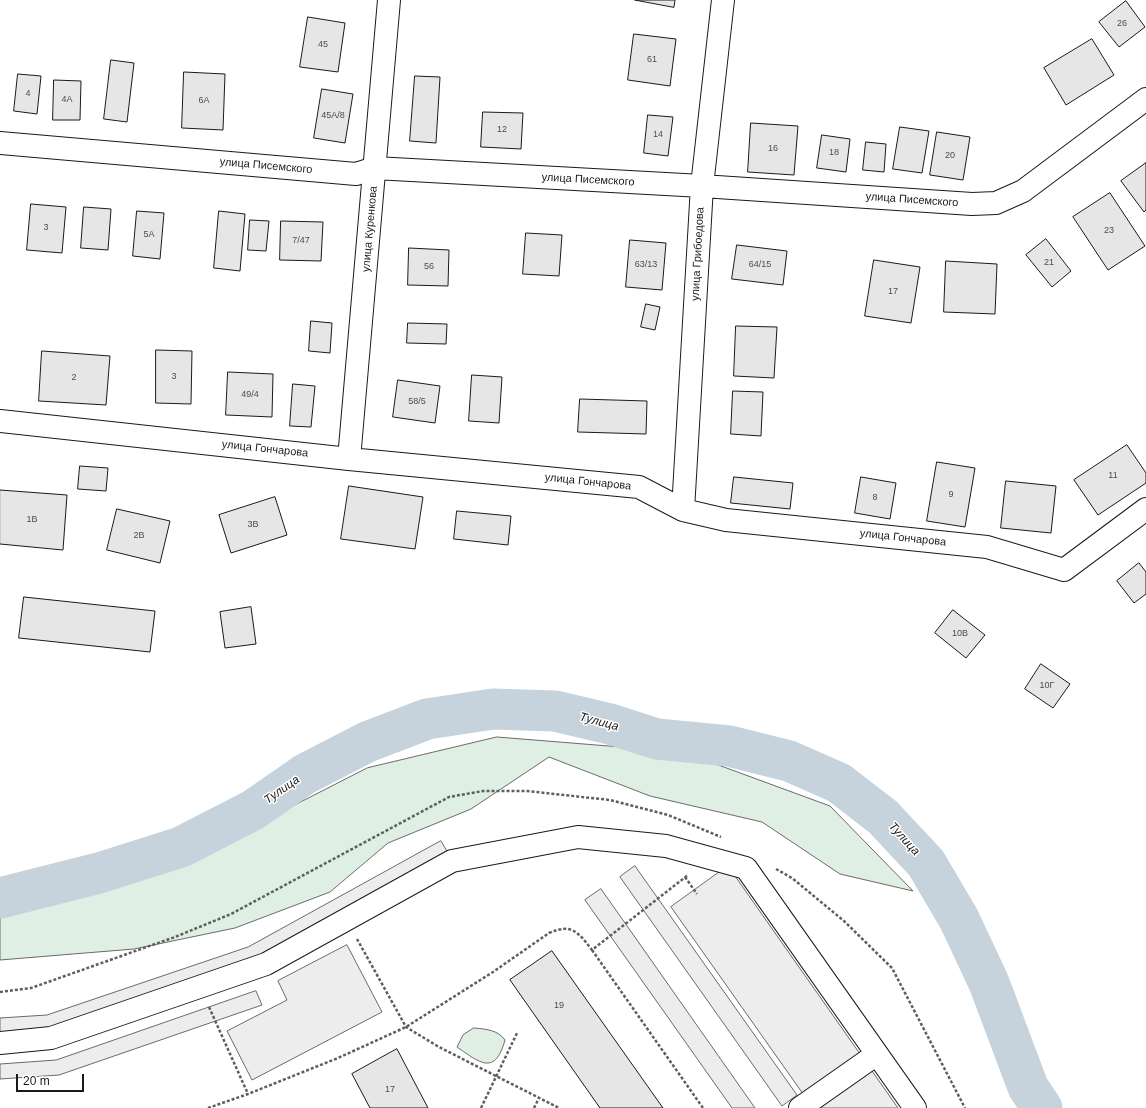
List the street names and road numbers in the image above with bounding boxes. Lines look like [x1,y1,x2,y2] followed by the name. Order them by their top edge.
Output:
[219,155,313,177] street label: улица Писемского
[541,171,635,189] street label: улица Писемского
[360,185,380,273] street label: улица Куренкова
[865,190,959,210] street label: улица Писемского
[689,207,707,301] street label: улица Грибоедова
[221,438,309,460] street label: улица Гончарова
[544,471,632,493] street label: улица Гончарова
[859,527,947,549] street label: улица Гончарова

